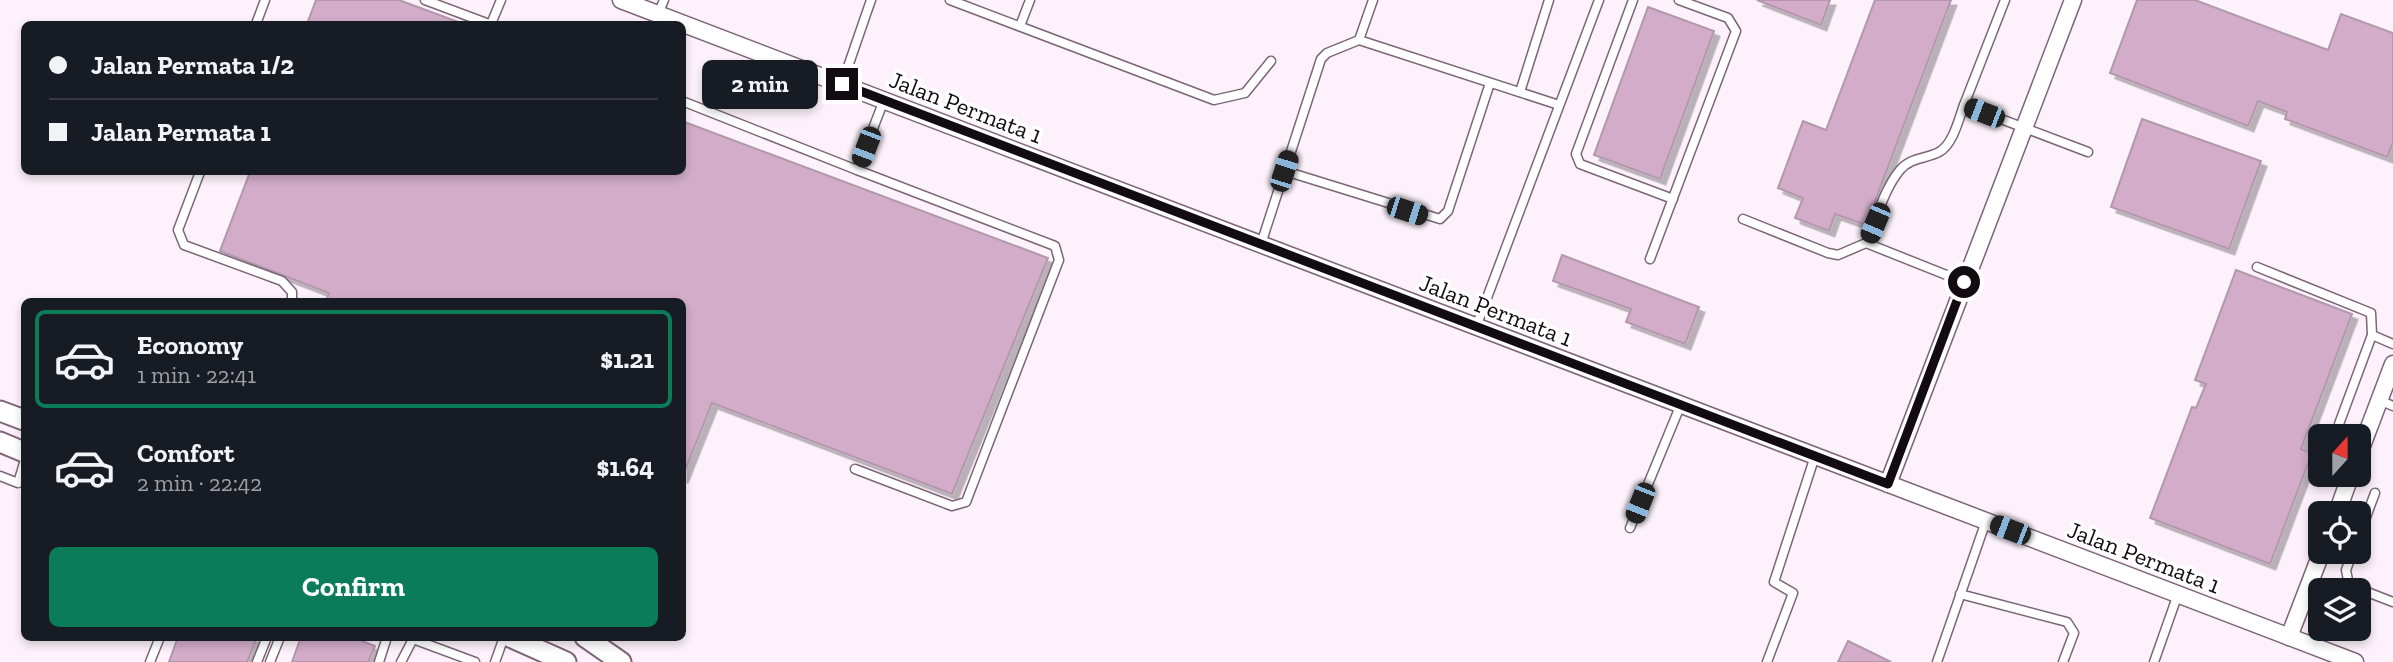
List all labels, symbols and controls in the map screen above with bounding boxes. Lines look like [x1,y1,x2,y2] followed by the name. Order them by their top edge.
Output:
[91,49,294,81] text: Jalan Permata 1/2
[702,60,818,108] callout: 2 min
[886,65,1046,149] street label: Jalan Permata 1
[826,68,858,100] route end
[731,70,789,98] text: 2 min
[1961,96,2008,130] car
[91,116,271,148] text: Jalan Permata 1
[849,124,884,170] car
[1268,148,1301,194] car
[1384,195,1431,227] car
[1858,200,1893,246] car
[1948,266,1980,298] route start
[1416,268,1576,352] street label: Jalan Permata 1
[53,328,116,391] icon: car
[137,329,243,361] text: Economy
[600,343,654,375] text: $1.21
[137,361,256,389] text: 1 min · 22:41
[2308,424,2371,486] north arrow
[2308,424,2371,641] map controls
[53,436,116,499] icon: car
[137,437,234,469] text: Comfort
[596,451,654,483] text: $1.64
[137,469,262,497] text: 2 min · 22:42
[1623,480,1658,526] car
[2308,501,2371,564] button: locate
[1987,513,2034,547] car
[2064,515,2224,599] street label: Jalan Permata 1
[49,547,658,627] button: Confirm
[2308,578,2371,641] button: layers

